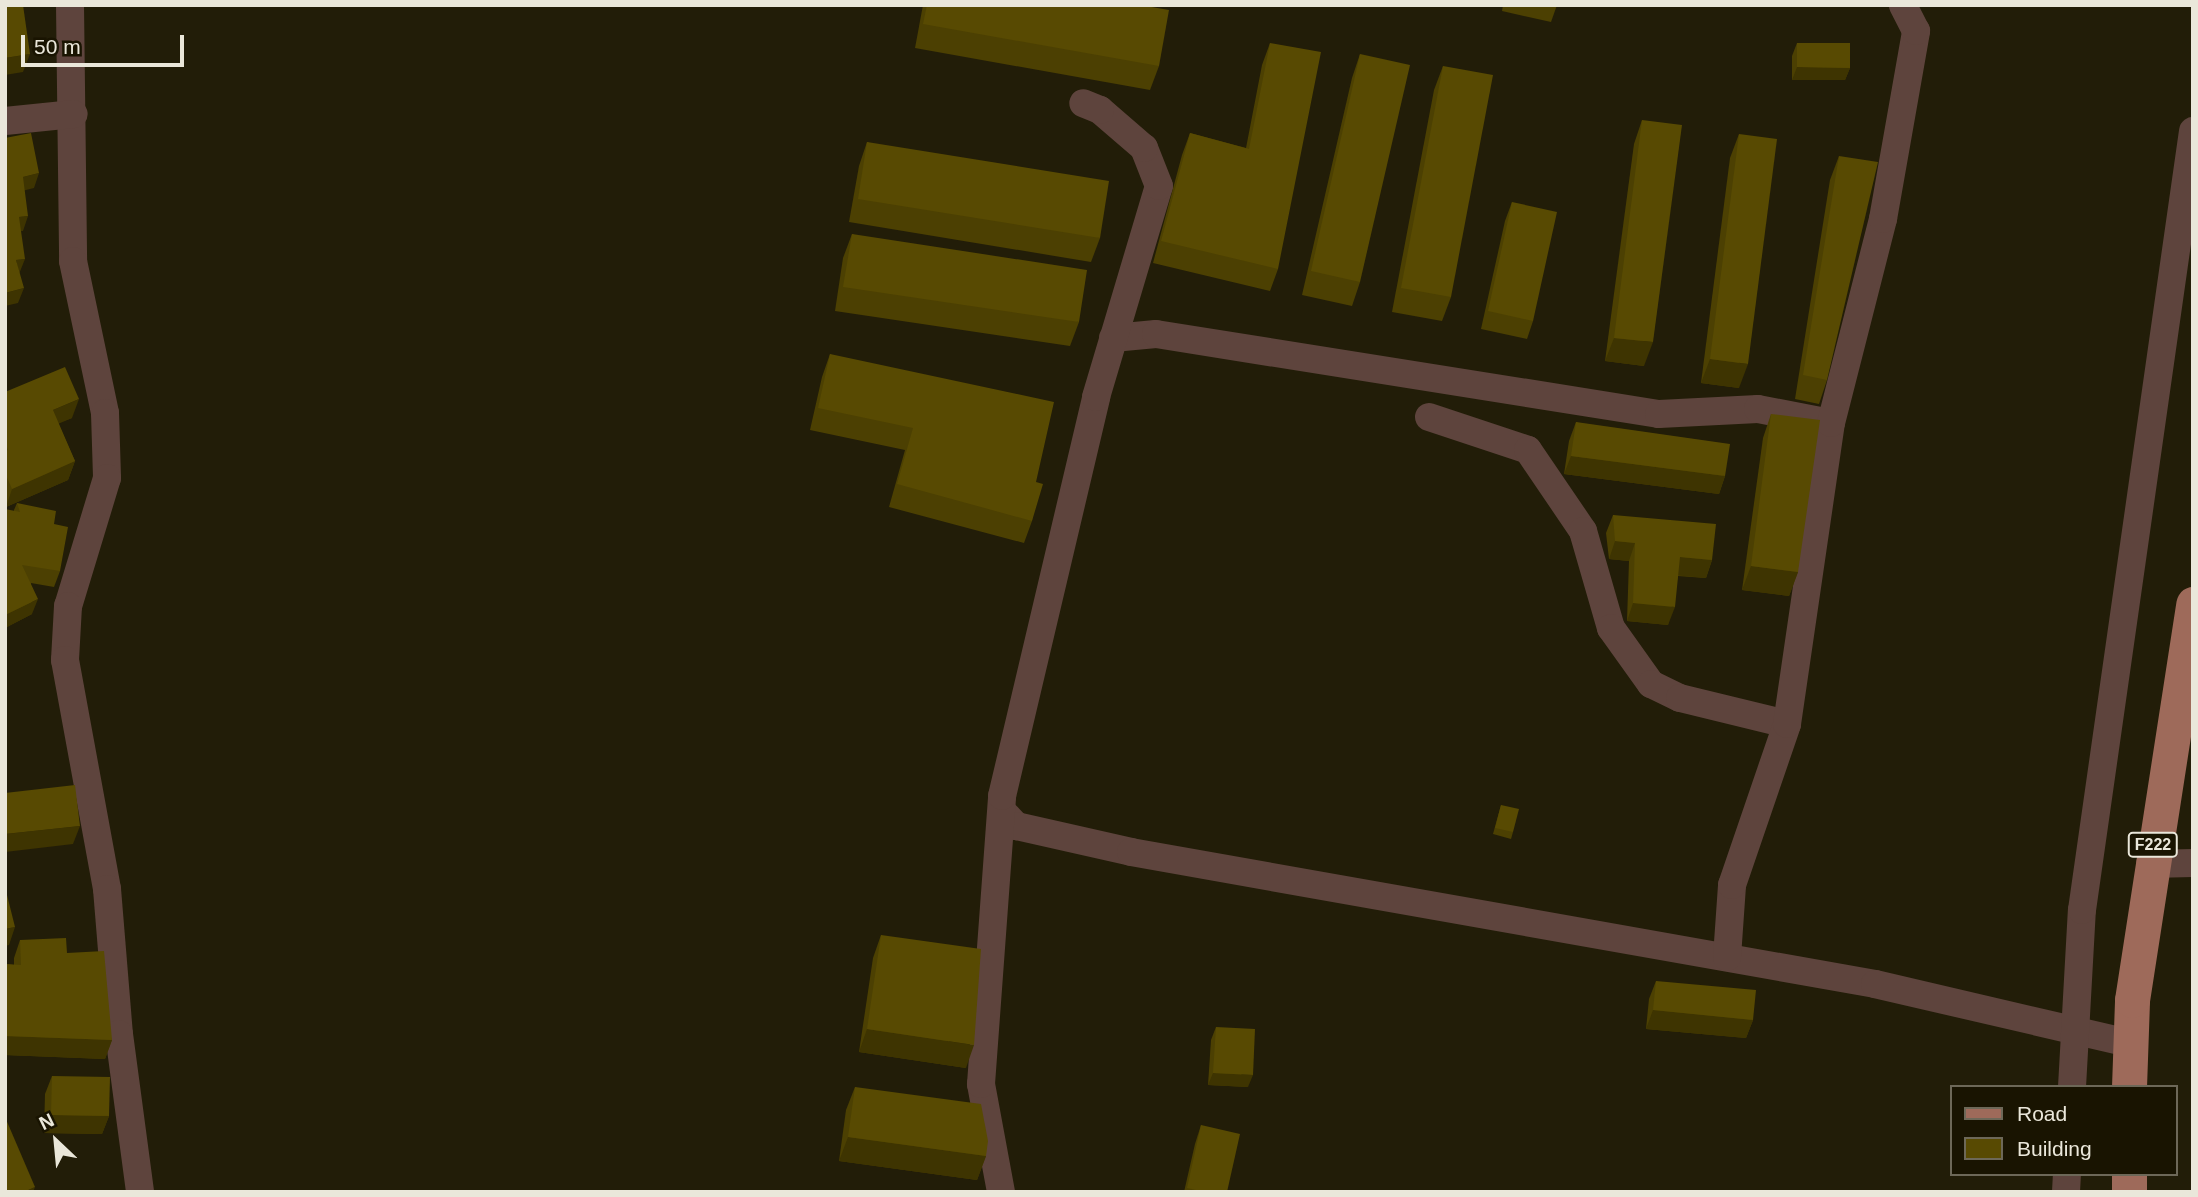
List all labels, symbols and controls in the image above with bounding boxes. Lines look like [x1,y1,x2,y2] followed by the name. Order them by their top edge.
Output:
[24,21,187,65] scale bar
[34,35,81,58] text: 50 m
[2127,832,2179,858] road number: F222
[1950,1085,2177,1176] legend
[2017,1102,2067,1125] text: Road
[21,1106,91,1176] north arrow
[36,1109,57,1134] text: N
[2017,1137,2092,1160] text: Building

